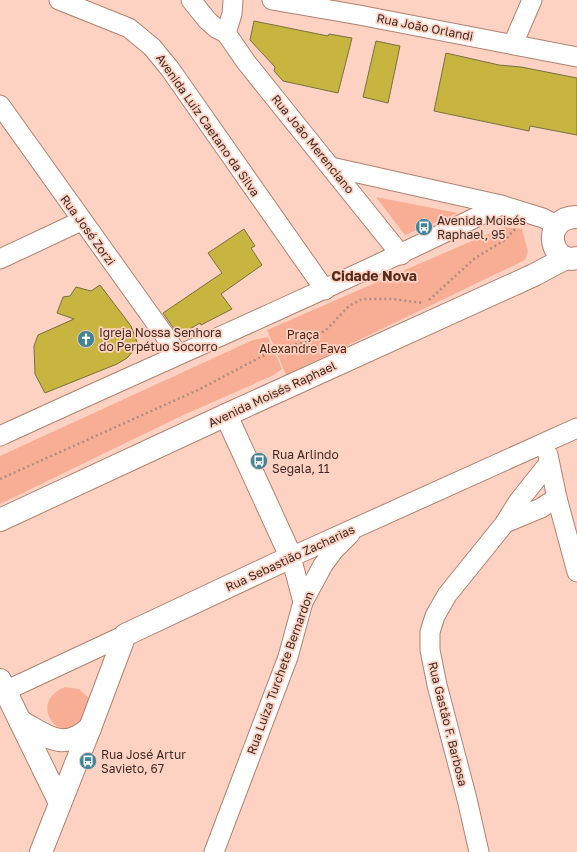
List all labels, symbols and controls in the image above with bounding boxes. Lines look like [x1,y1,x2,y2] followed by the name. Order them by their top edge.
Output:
[375,10,475,44] street label: Rua João Orlandi
[153,51,263,199] street label: Avenida Luiz Caetano da Silva
[268,91,358,197] street label: Rua João Merenciano
[57,192,119,268] street label: Rua José Zorzi
[437,213,526,242] place label: Avenida Moisés Raphael, 95
[414,217,434,237] bus stop icon: Avenida Moisés Raphael, 95
[331,267,417,284] district label: Cidade Nova
[99,325,221,354] place label: Igreja Nossa Senhora do Perpétuo Socorro
[259,327,347,356] park label: Praça Alexandre Fava
[76,329,96,349] church icon: Igreja Nossa Senhora do Perpétuo Socorro
[206,358,338,430] street label: Avenida Moisés Raphael
[272,447,339,476] place label: Rua Arlindo Segala, 11
[249,451,269,471] bus stop icon: Rua Arlindo Segala, 11
[223,521,357,595] street label: Rua Sebastião Zacharias
[244,590,316,756] street label: Rua Luiza Turchete Bernardon
[425,660,471,788] street label: Rua Gastão F. Barbosa
[101,747,186,776] place label: Rua José Artur Savieto, 67
[78,751,98,771] bus stop icon: Rua José Artur Savieto, 67

